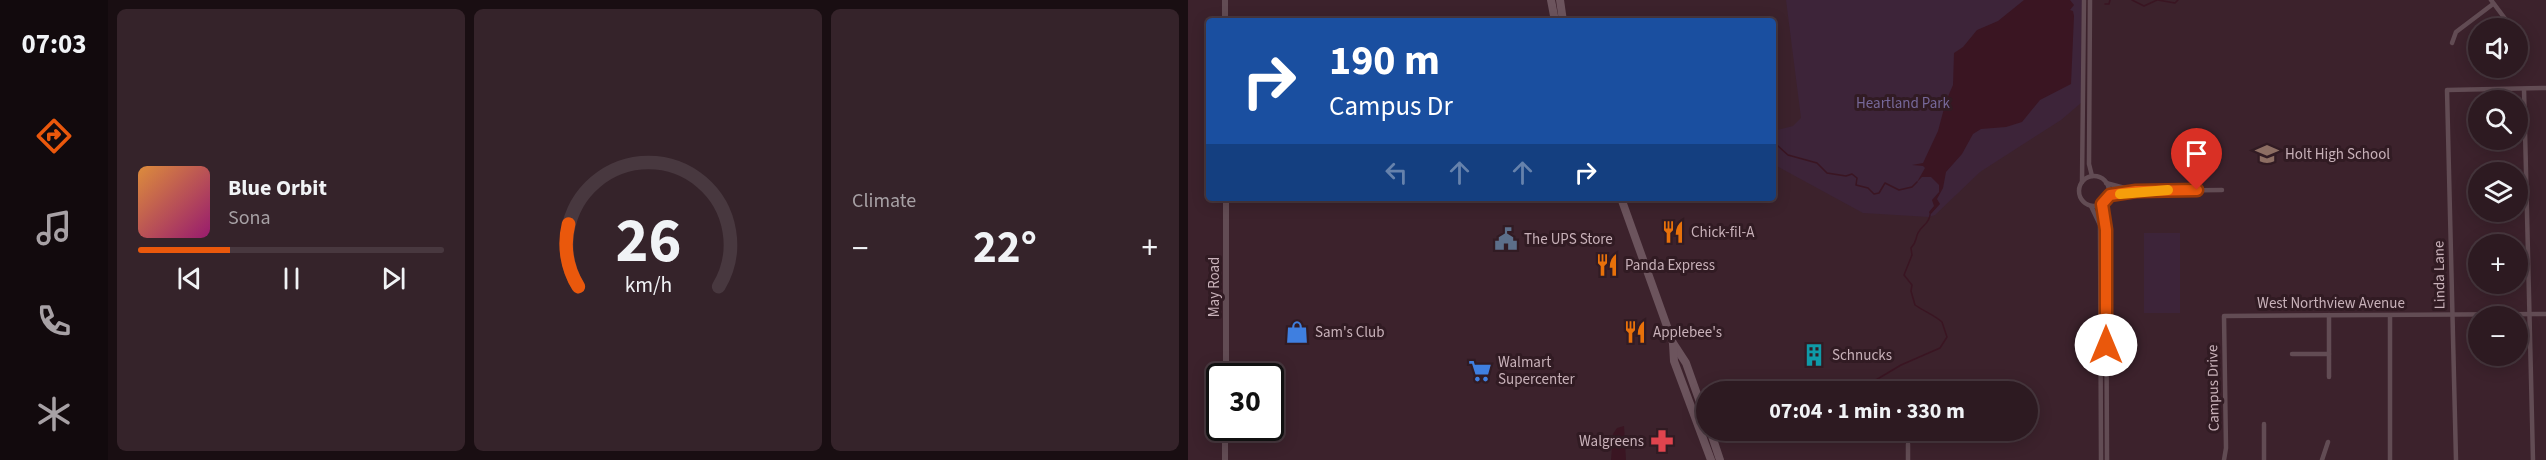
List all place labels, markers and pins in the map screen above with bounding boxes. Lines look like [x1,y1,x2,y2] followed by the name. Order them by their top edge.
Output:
[2171,128,2222,190] pin
[2254,141,2280,167] school or university icon: Holt High School
[2285,144,2390,165] place label: Holt High School
[1660,219,1686,245] restaurant icon: Chick-fil-A
[1691,222,1755,243] place label: Chick-fil-A
[1493,226,1519,252] public building icon: The UPS Store
[1524,229,1613,250] place label: The UPS Store
[1594,252,1620,278] restaurant icon: Panda Express
[1625,255,1715,276] place label: Panda Express
[1284,319,1310,345] shop icon: Sam's Club
[1622,319,1648,345] restaurant icon: Applebee's
[1315,322,1385,343] place label: Sam's Club
[1653,322,1722,343] place label: Applebee's
[1801,342,1827,368] building icon: Schnucks
[1832,345,1892,366] place label: Schnucks
[1498,352,1575,390] place label: Walmart Supercenter
[1467,358,1493,384] supermarket icon: Walmart Supercenter
[1649,428,1675,454] pharmacy icon: Walgreens
[1579,431,1644,452] place label: Walgreens

